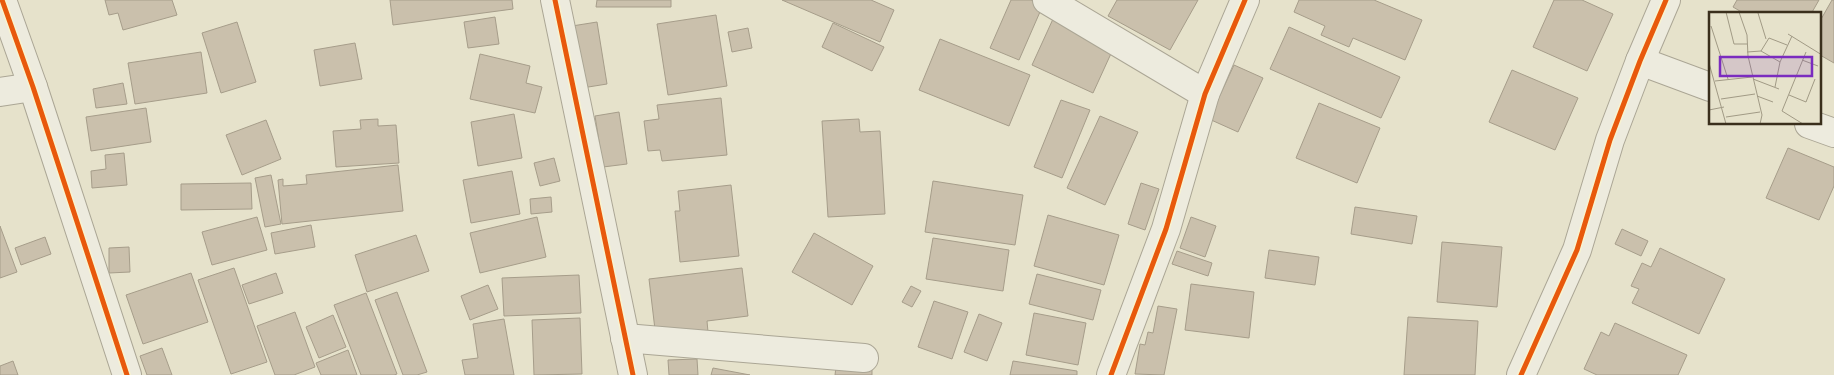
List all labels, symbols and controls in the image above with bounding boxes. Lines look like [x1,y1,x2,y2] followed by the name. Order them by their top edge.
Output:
[1709,12,1822,125] inset map

